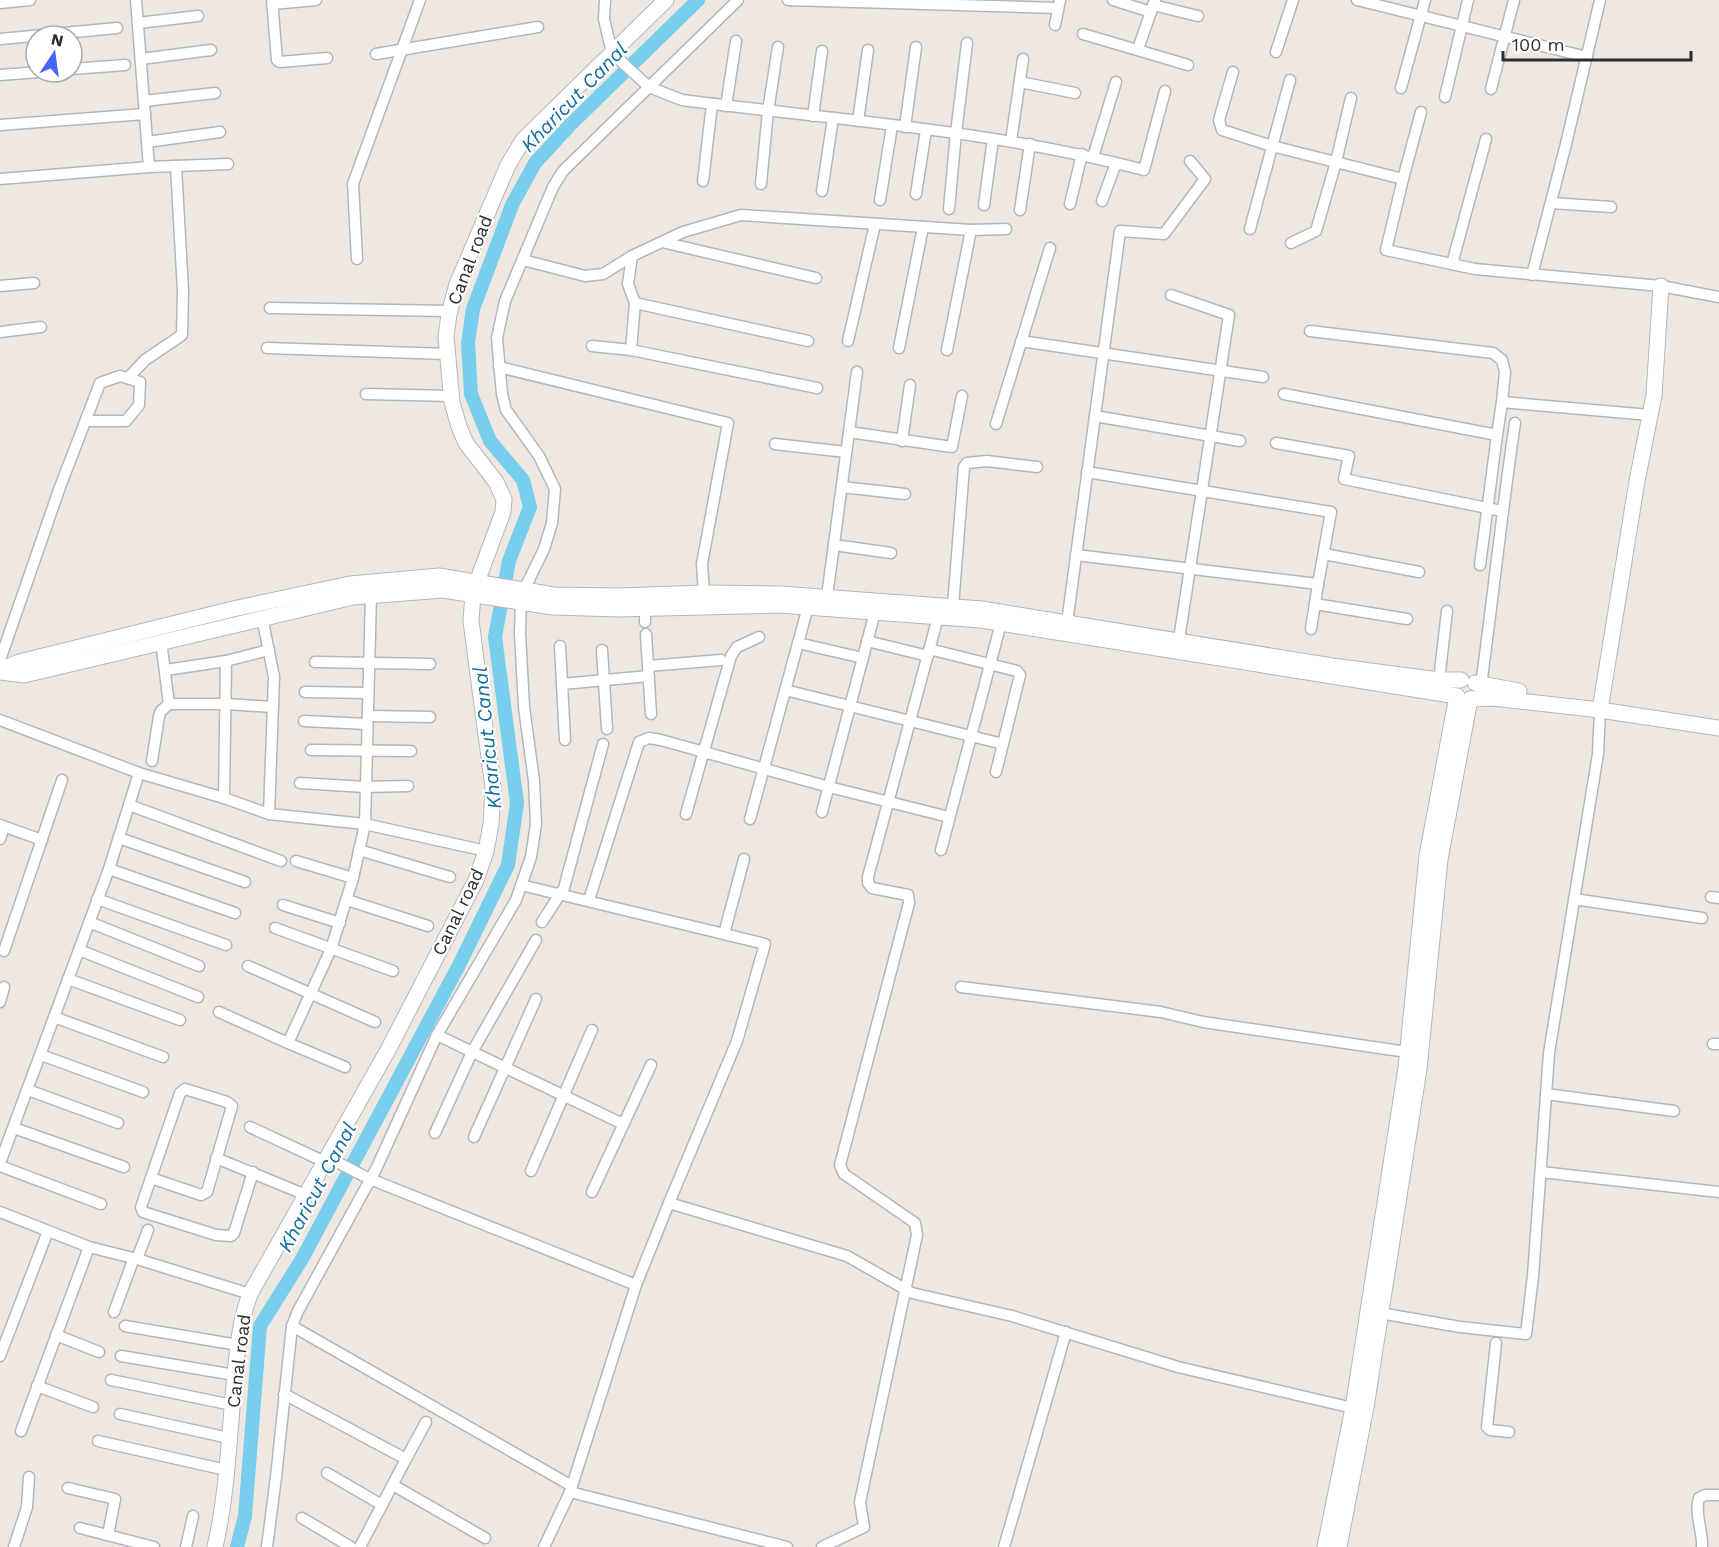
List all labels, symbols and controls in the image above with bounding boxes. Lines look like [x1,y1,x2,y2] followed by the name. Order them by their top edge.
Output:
[24,24,84,84] north arrow
[1503,24,1690,62] scale bar
[49,29,65,50] text: N
[1512,34,1565,55] text: 100 m
[516,37,632,157] water label: Kharicut Canal
[443,212,496,308] street label: Canal road
[468,666,506,810] water label: Kharicut Canal
[427,865,488,959] street label: Canal road
[273,1118,361,1256] water label: Kharicut Canal
[222,1313,255,1409] street label: Canal road

